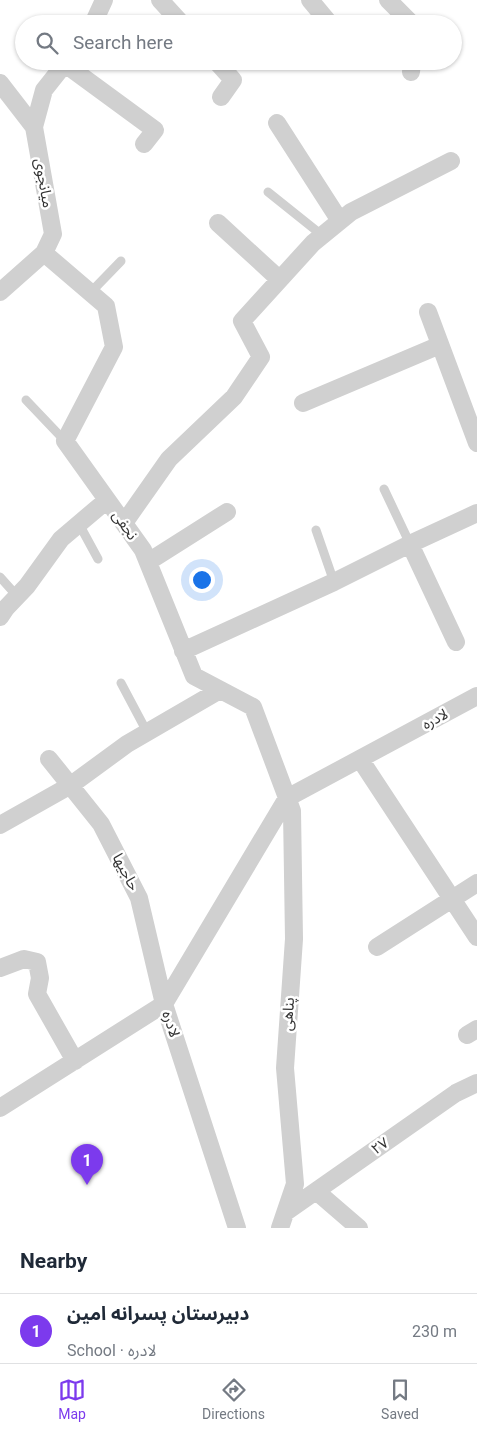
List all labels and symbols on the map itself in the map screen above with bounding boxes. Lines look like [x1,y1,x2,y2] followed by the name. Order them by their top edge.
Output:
[31,157,57,209] street label: میانجوی
[108,507,142,543] street label: نجفی
[189,567,215,593] your location
[419,705,451,733] street label: لادره
[109,850,143,894] street label: حاجیها
[278,997,299,1031] street label: پناهی
[158,1008,184,1040] street label: لادره
[368,1133,393,1158] street label: ۲۷
[71,1144,103,1185] pin: 1

